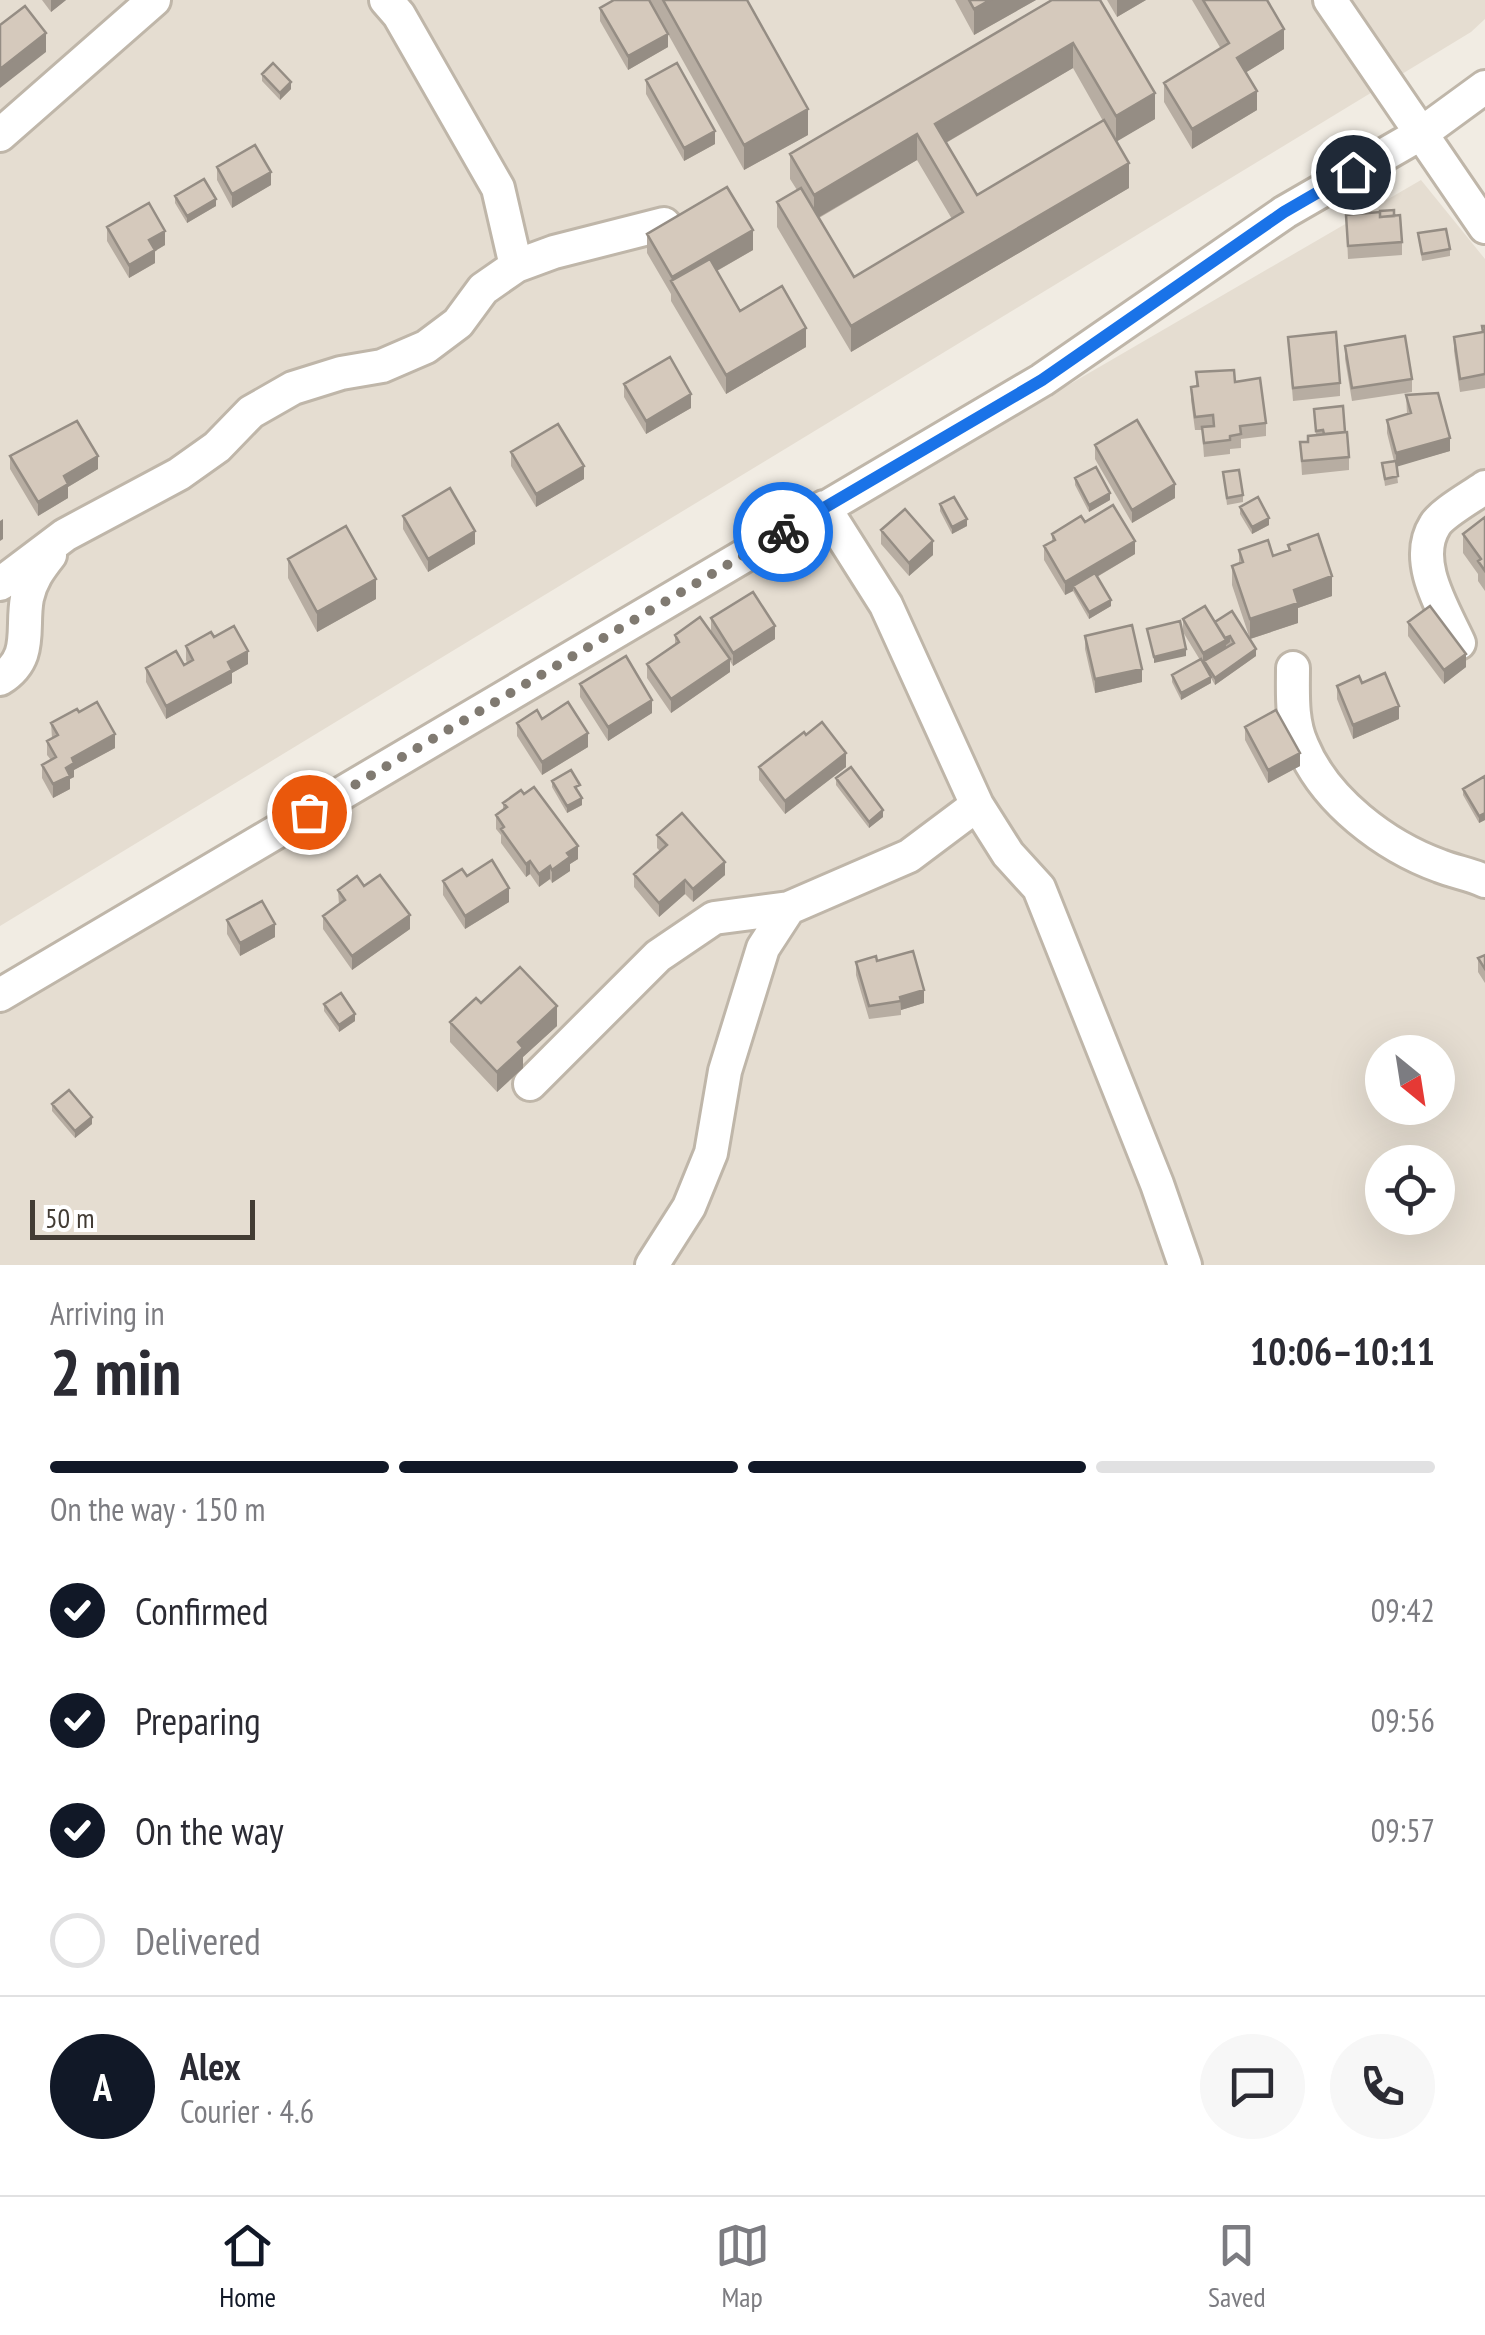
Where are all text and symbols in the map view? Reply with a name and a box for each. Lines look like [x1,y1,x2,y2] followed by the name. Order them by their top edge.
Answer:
[1311,130,1396,215] pin
[1326,145,1381,200] icon: home
[733,482,833,582] courier
[756,505,811,560] icon: bike
[267,770,352,855] pin
[282,785,337,840] icon: bag
[1365,1035,1455,1125] north arrow
[1365,1035,1455,1235] map controls
[1365,1145,1455,1235] button: locate
[30,1195,255,1240] scale bar
[45,1199,94,1236] text: 50 m
[50,1292,165,1334] text: Arriving in
[1250,1326,1435,1375] text: 10:06–10:11
[50,1329,181,1413] text: 2 min
[50,1488,265,1530] text: On the way · 150 m
[50,1583,105,1638] icon: check
[135,1586,268,1635] text: Confirmed
[1371,1589,1435,1631] text: 09:42
[50,1693,105,1748] icon: check
[135,1696,261,1745] text: Preparing
[1371,1699,1435,1741] text: 09:56
[50,1803,105,1858] icon: check
[135,1806,283,1855] text: On the way
[1371,1809,1435,1851] text: 09:57
[135,1916,261,1965] text: Delivered
[1200,2034,1305,2139] button: chat
[1330,2034,1435,2139] button: phone
[180,2041,241,2090] text: Alex
[93,2062,112,2111] text: A
[180,2090,314,2132] text: Courier · 4.6
[219,2218,276,2315] tab: Home
[715,2218,770,2315] tab: Map
[1208,2218,1266,2315] tab: Saved

